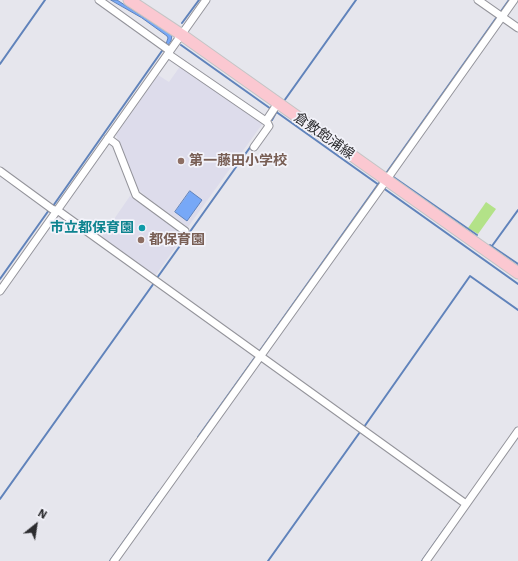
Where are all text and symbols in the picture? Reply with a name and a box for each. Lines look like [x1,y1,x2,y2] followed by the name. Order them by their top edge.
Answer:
[291,109,357,163] street label: 倉敷飽浦線
[189,153,287,169] place label: 第一藤田小学校
[176,156,186,166] marker: 第一藤田小学校
[50,220,134,236] place label: 市立都保育園
[137,223,147,233] marker: 市立都保育園
[149,232,205,248] place label: 都保育園
[136,235,146,245] marker: 都保育園
[16,505,56,545] north arrow
[35,507,49,522] text: N

